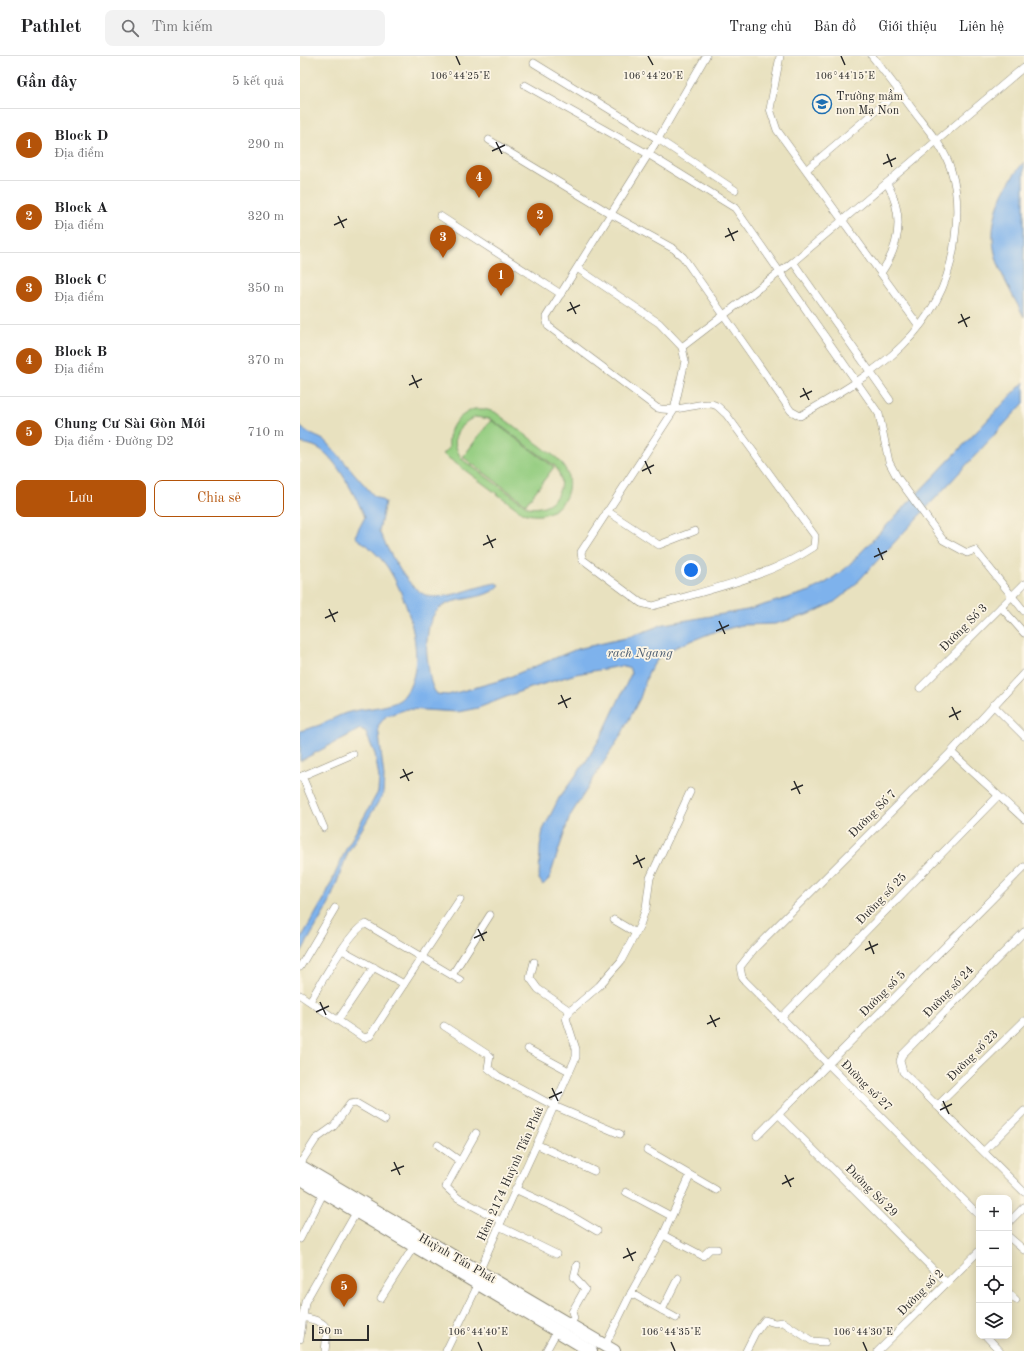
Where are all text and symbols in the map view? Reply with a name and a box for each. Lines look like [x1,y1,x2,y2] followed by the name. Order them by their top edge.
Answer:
[105,10,385,46] search box
[119,17,141,39] icon: search
[20,18,81,37] text: Pathlet
[151,20,213,35] text: Tìm kiếm
[729,20,792,34] text: Trang chủ
[814,20,856,34] text: Bản đồ
[878,20,937,34] text: Giới thiệu
[959,20,1004,34] text: Liên hệ
[430,71,490,81] text: 106°44'25"E
[623,71,683,81] text: 106°44'20"E
[815,71,875,81] text: 106°44'15"E
[16,74,77,91] text: Gần đây
[232,75,284,88] text: 5 kết quả
[836,89,904,117] place label: Trường mầm non Mạ Non
[811,93,833,115] school or university icon: Trường mầm non Mạ Non
[54,129,108,144] text: Block D
[25,138,33,151] text: 1
[247,138,284,151] text: 290 m
[54,147,104,160] text: Địa điểm
[466,165,492,198] pin: 4
[54,201,108,216] text: Block A
[527,203,553,236] pin: 2
[25,210,33,223] text: 2
[247,210,284,223] text: 320 m
[54,219,104,232] text: Địa điểm
[430,225,456,258] pin: 3
[488,263,514,296] pin: 1
[54,273,106,288] text: Block C
[25,282,33,295] text: 3
[247,282,284,295] text: 350 m
[54,291,104,304] text: Địa điểm
[54,345,107,360] text: Block B
[25,354,33,367] text: 4
[247,354,284,367] text: 370 m
[54,363,104,376] text: Địa điểm
[54,417,206,432] text: Chung Cư Sài Gòn Mới
[25,426,33,439] text: 5
[247,426,284,439] text: 710 m
[54,435,174,448] text: Địa điểm · Đường D2
[16,480,146,517] button: Lưu
[154,480,284,517] button: Chia sẻ
[681,560,701,580] your location
[937,601,990,654] street label: Đường Số 3
[607,647,673,660] water label: rạch Ngang
[846,787,899,840] street label: Đường Số 7
[854,870,909,927] street label: Đường số 25
[921,963,976,1020] street label: Đường số 24
[857,968,908,1019] street label: Đường số 5
[945,1028,1001,1084] street label: Đường số 23
[838,1058,894,1114] street label: Đường số 27
[475,1104,546,1243] street label: Hẻm 2174 Huỳnh Tấn Phát
[843,1162,900,1219] street label: Đường Số 29
[976,1195,1012,1339] map controls
[976,1195,1012,1231] button: +
[416,1231,498,1286] street label: Huỳnh Tấn Phát
[976,1231,1012,1267] button: −
[895,1267,946,1318] street label: Đường số 2
[976,1267,1012,1303] button: locate
[331,1274,357,1307] pin: 5
[976,1303,1012,1339] button: layers
[312,1323,369,1342] scale bar
[318,1326,343,1337] text: 50 m
[448,1327,508,1337] text: 106°44'40"E
[641,1327,701,1337] text: 106°44'35"E
[833,1327,893,1337] text: 106°44'30"E

